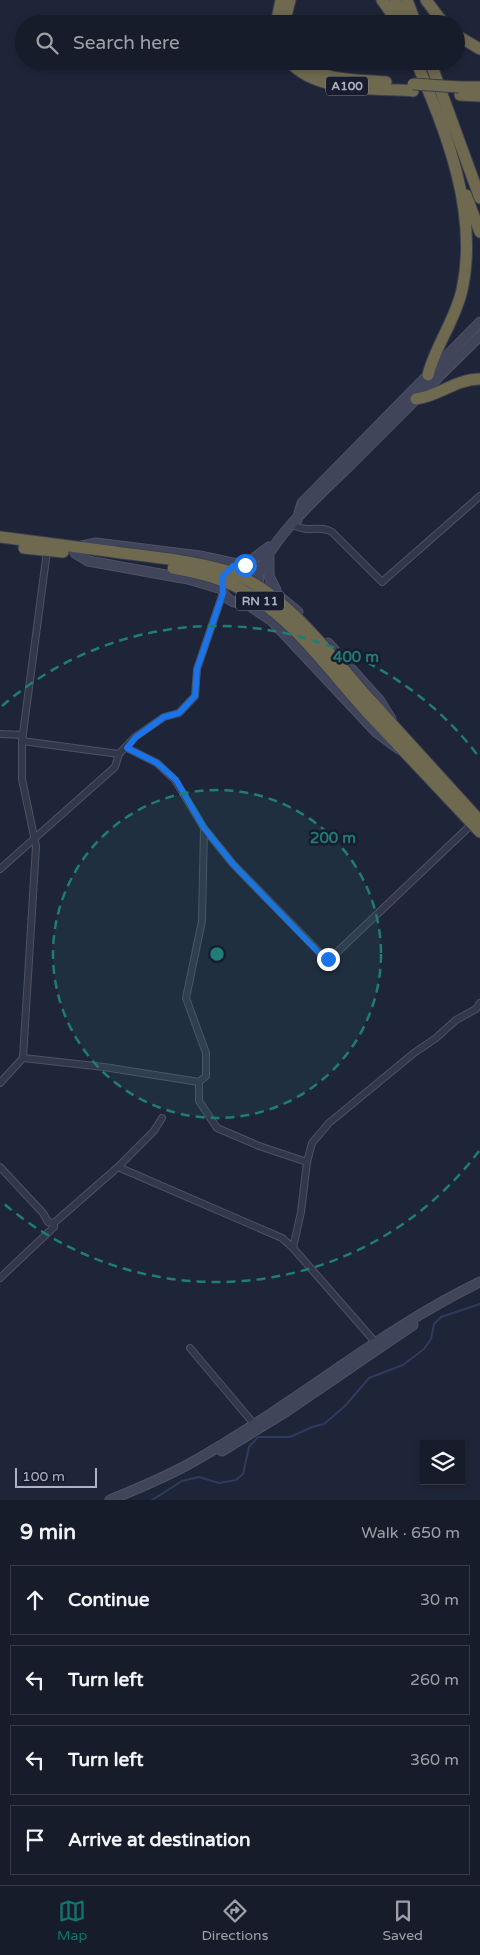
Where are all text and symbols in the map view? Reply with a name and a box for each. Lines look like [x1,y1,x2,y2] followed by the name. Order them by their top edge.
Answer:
[15,15,465,70] search box
[33,29,61,57] icon: search
[73,32,180,54] text: Search here
[326,76,368,95] road number: A100
[234,554,257,577] route start
[236,592,284,610] road number: RN 11
[333,648,379,666] text: 400 m
[310,829,356,847] text: 200 m
[208,945,226,963] centre of rings
[317,948,340,971] route end
[420,1440,465,1485] map controls
[420,1440,465,1485] button: layers
[15,1465,98,1488] scale bar
[22,1468,65,1485] text: 100 m
[20,1520,76,1545] text: 9 min
[361,1523,460,1543] text: Walk · 650 m
[21,1586,49,1614] icon: ahead
[68,1589,150,1611] text: Continue
[420,1590,459,1610] text: 30 m
[21,1666,49,1694] icon: left
[68,1669,144,1691] text: Turn left
[410,1670,459,1690] text: 260 m
[21,1746,49,1774] icon: left
[68,1749,144,1771] text: Turn left
[410,1750,459,1770] text: 360 m
[21,1826,49,1854] icon: arrive
[68,1829,251,1851] text: Arrive at destination
[57,1897,87,1944] tab: Map
[201,1897,268,1944] tab: Directions
[382,1897,423,1944] tab: Saved

